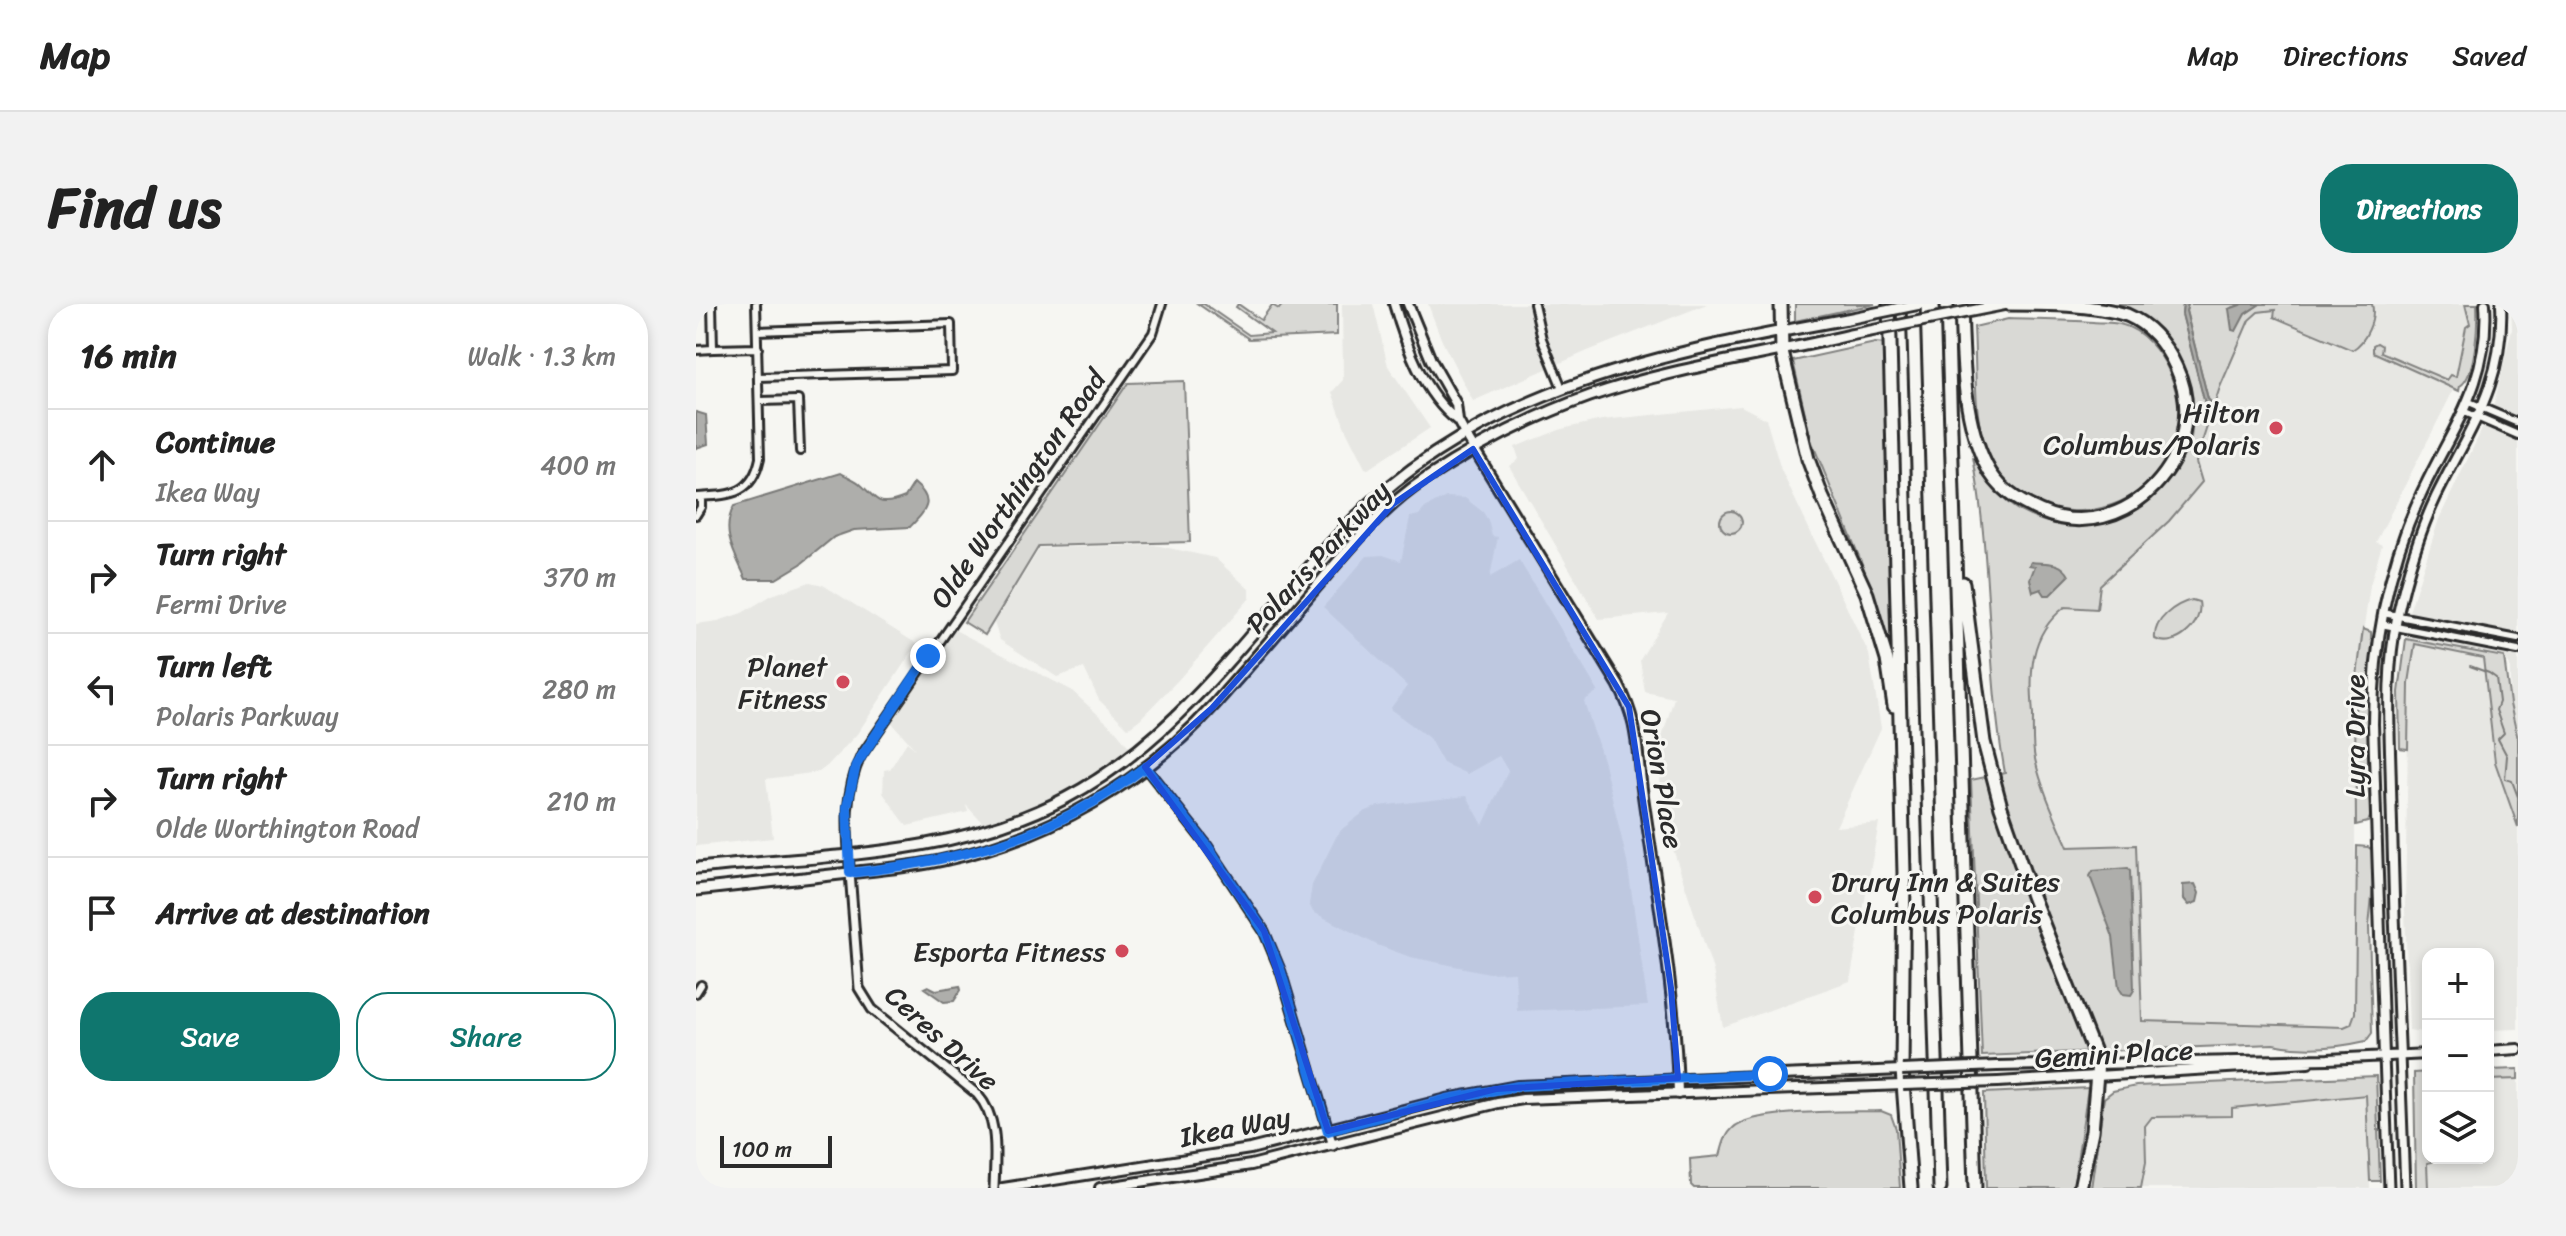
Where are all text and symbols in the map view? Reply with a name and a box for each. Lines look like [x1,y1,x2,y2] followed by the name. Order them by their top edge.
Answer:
[40,22,110,89] text: Map
[2187,31,2239,80] text: Map
[2283,31,2408,80] text: Directions
[2452,31,2526,80] text: Saved
[48,159,221,258] text: Find us
[2320,164,2518,253] button: Directions
[80,326,177,386] text: 16 min
[467,333,616,379] text: Walk · 1.3 km
[917,357,1120,619] street label: Olde Worthington Road
[2043,388,2261,469] place label: Hilton Columbus/Polaris
[156,415,275,469] text: Continue
[2267,419,2285,437] marker: Hilton Columbus/Polaris
[540,442,616,488] text: 400 m
[80,443,124,487] icon: ahead
[1233,468,1403,646] street label: Polaris Parkway
[156,469,260,515] text: Ikea Way
[156,527,286,581] text: Turn right
[544,554,616,600] text: 370 m
[80,555,124,599] icon: right
[156,581,287,627] text: Fermi Drive
[910,638,946,674] route end
[156,639,272,693] text: Turn left
[738,642,829,723] place label: Planet Fitness
[542,666,616,712] text: 280 m
[80,667,124,711] icon: left
[834,673,852,691] marker: Planet Fitness
[2330,675,2379,797] street label: Lyra Drive
[156,693,339,739] text: Polaris Parkway
[1626,705,1698,853] street label: Orion Place
[156,751,286,805] text: Turn right
[547,778,616,824] text: 210 m
[80,779,124,823] icon: right
[156,805,419,851] text: Olde Worthington Road
[1831,857,2060,938] place label: Drury Inn & Suites Columbus Polaris
[156,886,430,940] text: Arrive at destination
[1806,888,1824,906] marker: Drury Inn & Suites Columbus Polaris
[80,891,124,935] icon: arrive
[913,927,1106,976] place label: Esporta Fitness
[1113,942,1131,960] marker: Esporta Fitness
[2422,948,2494,1164] map controls
[2422,948,2494,1020] button: +
[873,973,1011,1103] street label: Ceres Drive
[80,992,340,1081] button: Save
[356,992,616,1081] button: Share
[2422,1020,2494,1092] button: −
[2034,1025,2194,1083] street label: Gemini Place
[1752,1056,1788,1092] route start
[1174,1092,1295,1162] street label: Ikea Way
[2422,1092,2494,1164] button: layers
[732,1130,792,1169] text: 100 m
[720,1132,832,1168] scale bar

